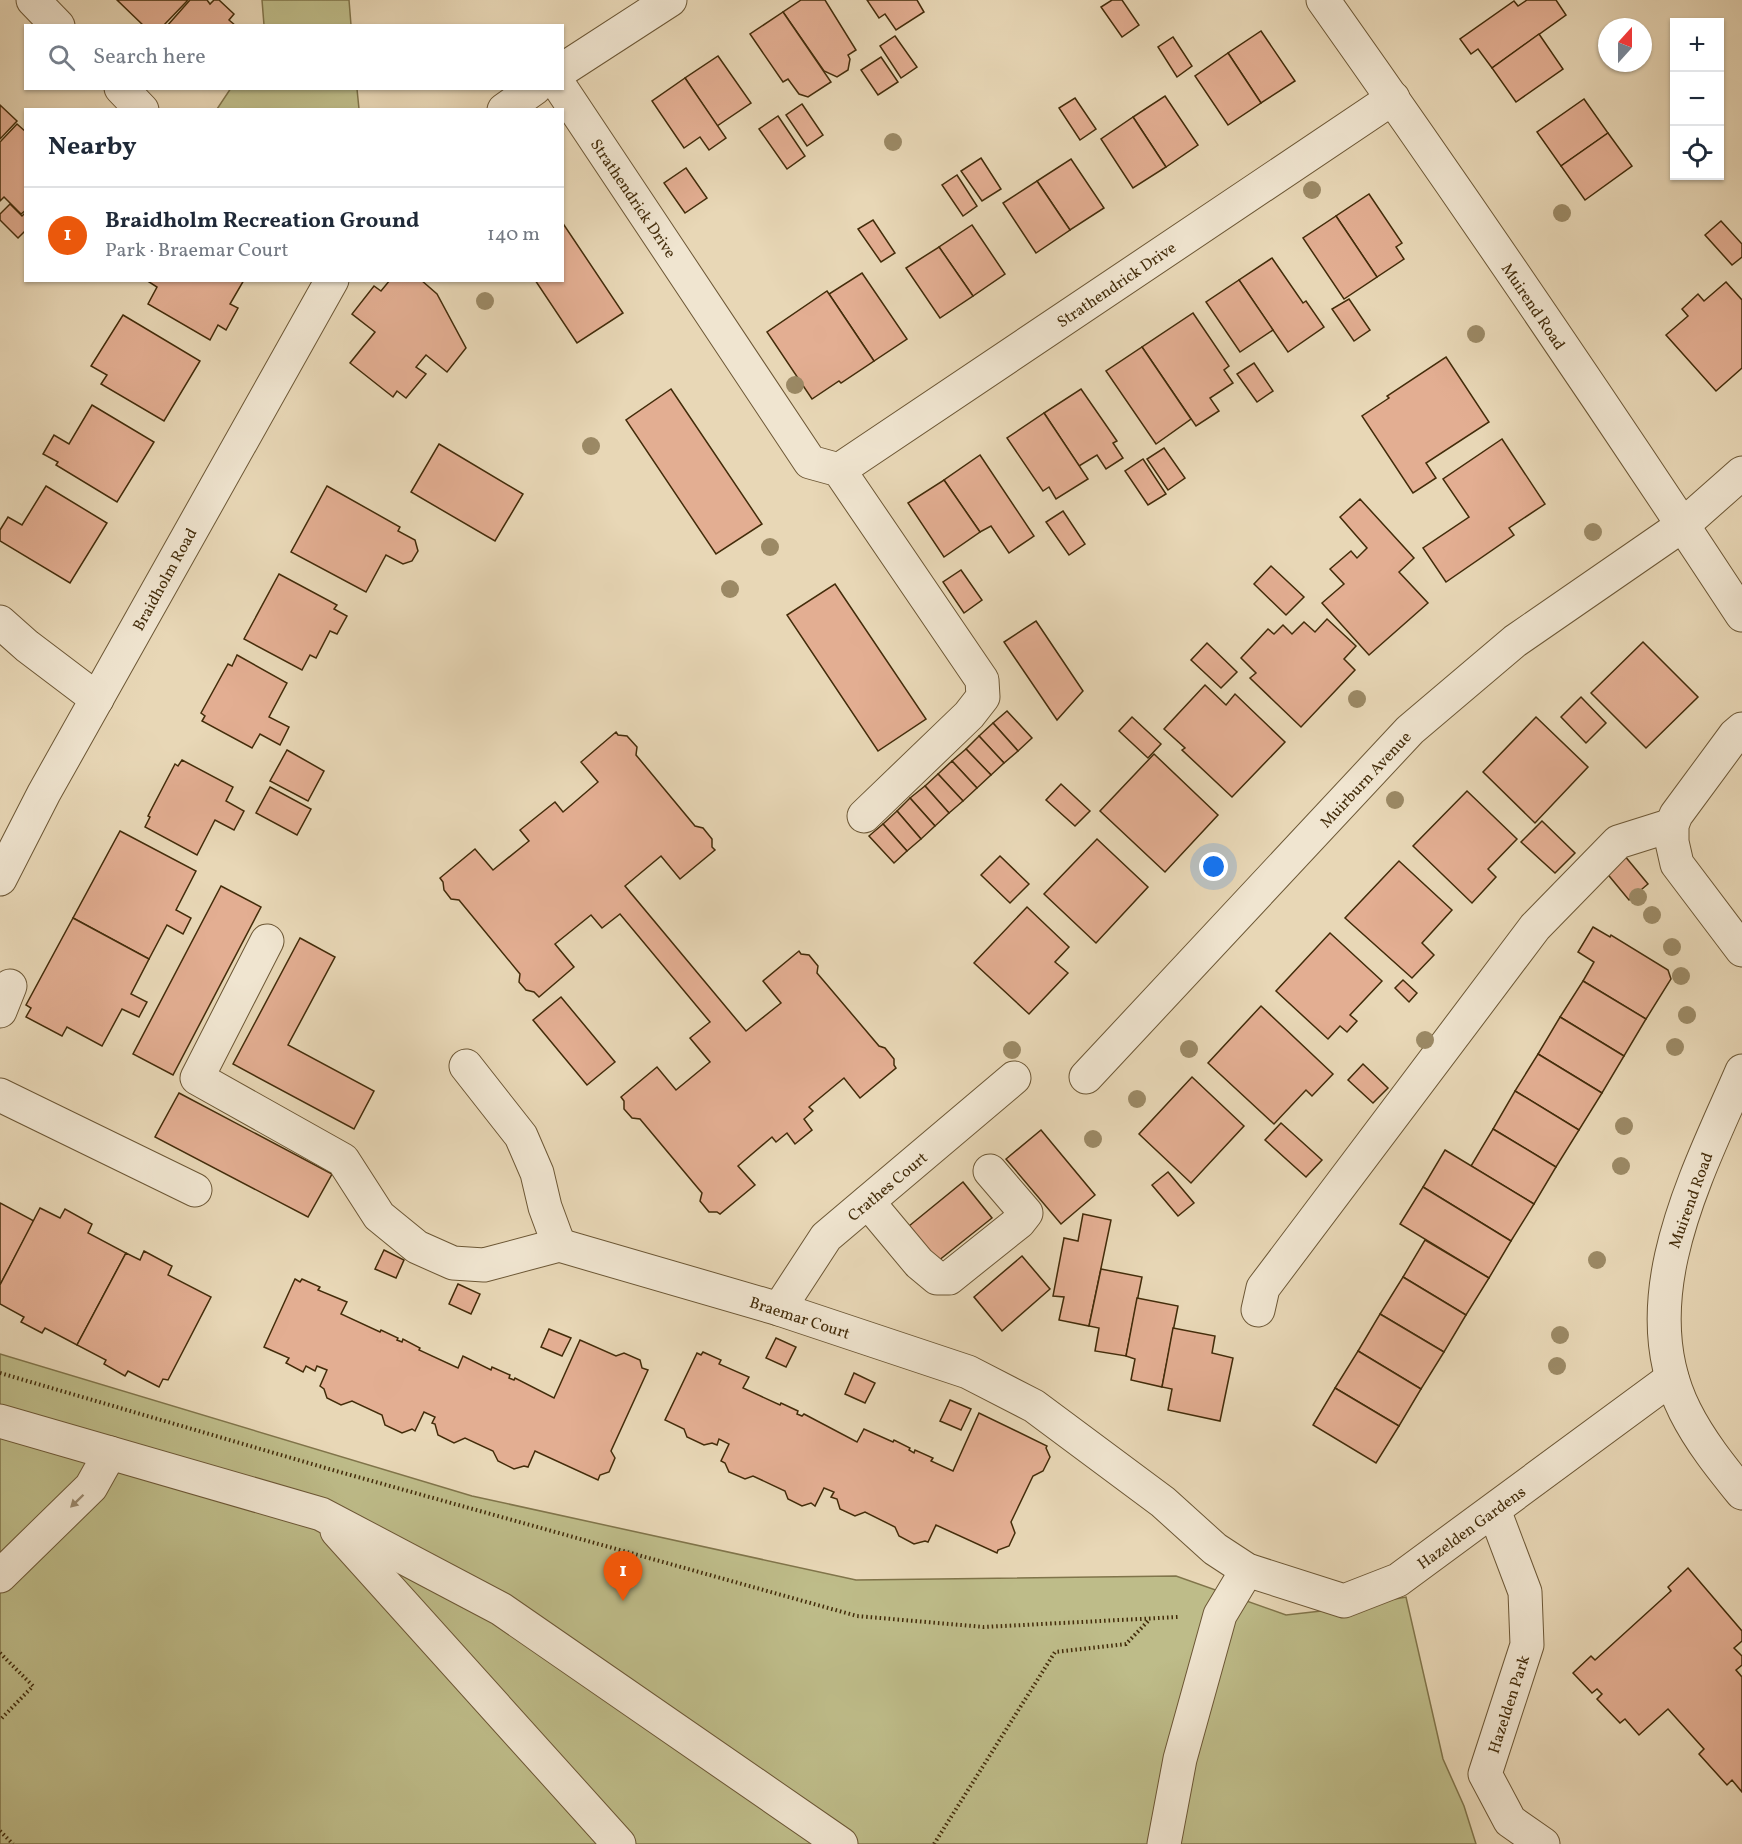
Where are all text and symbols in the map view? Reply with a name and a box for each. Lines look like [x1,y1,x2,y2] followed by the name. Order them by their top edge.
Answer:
[1598,18,1652,72] north arrow
[1670,18,1724,180] map controls
[1670,18,1724,72] button: +
[24,24,564,90] search box
[45,41,78,74] icon: search
[93,42,206,73] text: Search here
[1670,72,1724,126] button: −
[1670,126,1724,180] button: locate
[48,129,137,165] text: Nearby
[584,135,680,263] street label: Strathendrick Drive
[105,206,419,237] text: Braidholm Recreation Ground
[63,221,72,249] text: 1
[487,221,540,249] text: 140 m
[105,237,288,265] text: Park · Braemar Court
[1053,238,1181,334] street label: Strathendrick Drive
[1495,259,1570,355] street label: Muirend Road
[128,525,203,635] street label: Braidholm Road
[1316,727,1417,833] street label: Muirburn Avenue
[1199,852,1228,881] your location
[844,1147,933,1227] street label: Crathes Court
[1664,1150,1719,1252] street label: Muirend Road
[746,1292,853,1346] street label: Braemar Court
[1413,1482,1531,1575] street label: Hazelden Gardens
[69,1494,84,1508] one-way arrow
[604,1552,642,1601] pin: 1
[1484,1652,1536,1757] street label: Hazelden Park

